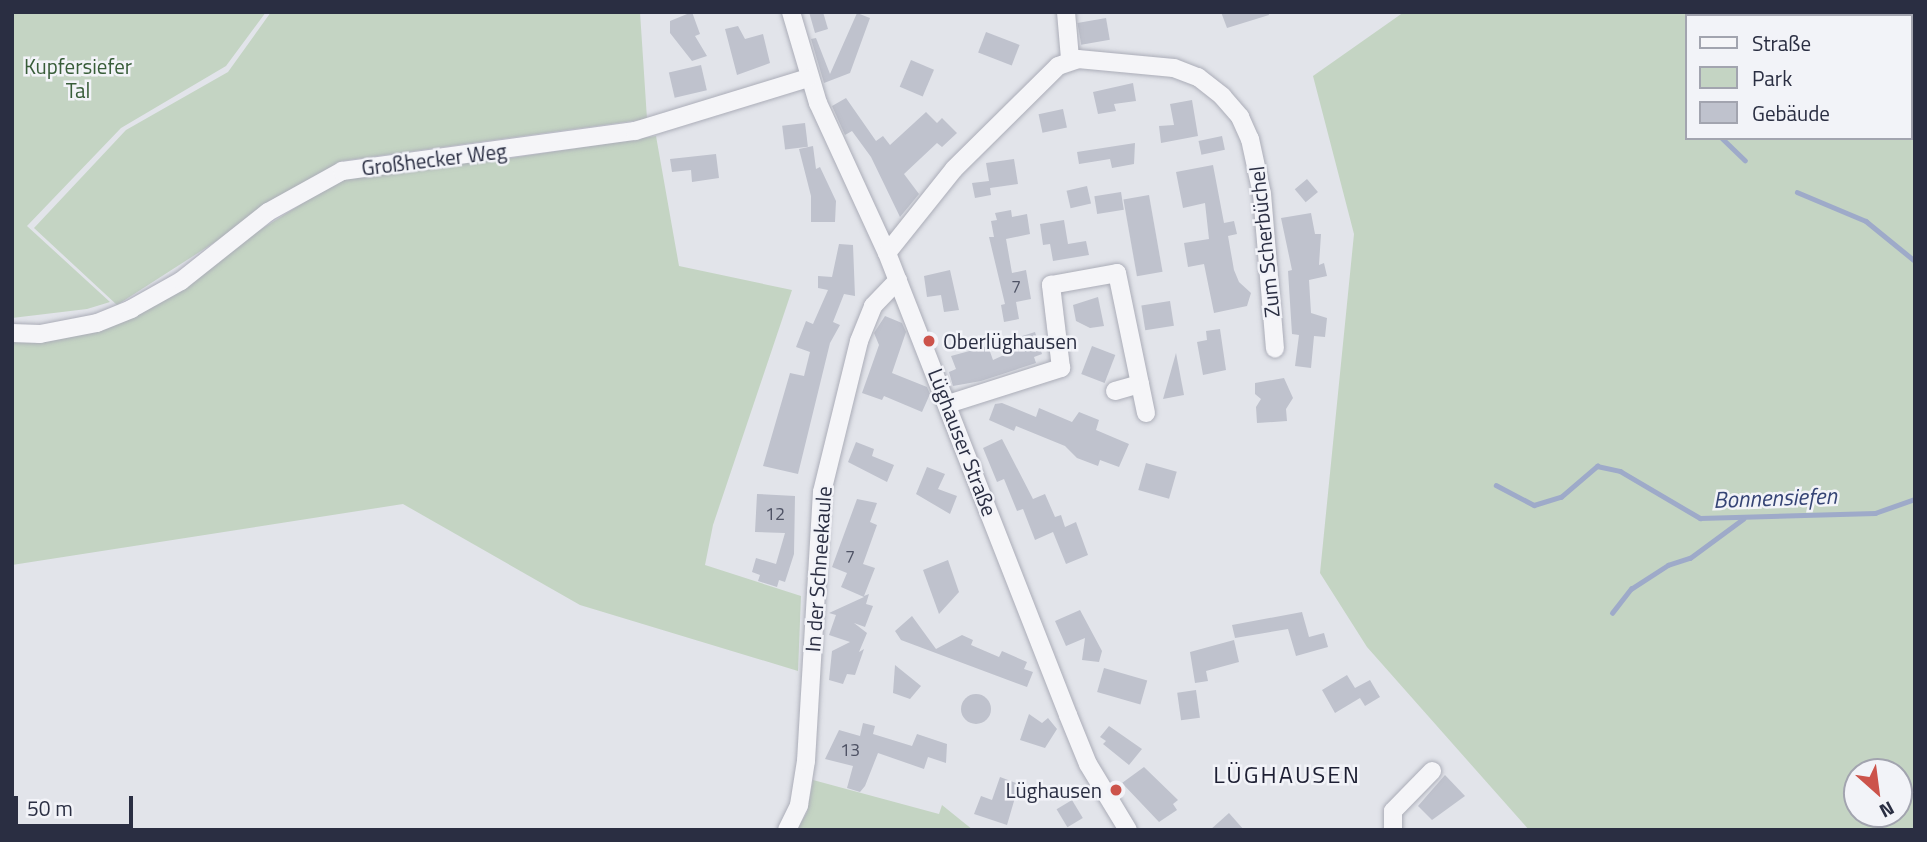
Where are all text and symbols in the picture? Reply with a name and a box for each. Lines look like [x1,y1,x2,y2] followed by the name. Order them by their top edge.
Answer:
[1686,14,1913,140] legend
[1752,27,1811,59] text: Straße
[24,53,132,103] park label: Kupfersiefer Tal
[1752,62,1792,94] text: Park
[1752,97,1830,129] text: Gebäude
[360,138,508,180] street label: Großhecker Weg
[1244,165,1284,319] street label: Zum Scherbüchel
[1011,276,1021,298] house number: 7
[943,328,1077,354] place label: Oberlüghausen
[921,333,937,349] marker: Oberlüghausen
[923,365,1003,519] street label: Lüghauser Straße
[1713,482,1837,514] water label: Bonnensiefen
[800,485,836,653] street label: In der Schneekaule
[765,503,785,525] house number: 12
[845,546,855,568] house number: 7
[840,739,860,761] house number: 13
[1843,758,1913,828] north arrow
[1214,761,1360,789] district label: LÜGHAUSEN
[1006,777,1102,803] place label: Lüghausen
[18,782,136,826] scale bar
[1108,782,1124,798] marker: Lüghausen
[27,792,73,824] text: 50 m
[1875,794,1900,826] text: N

